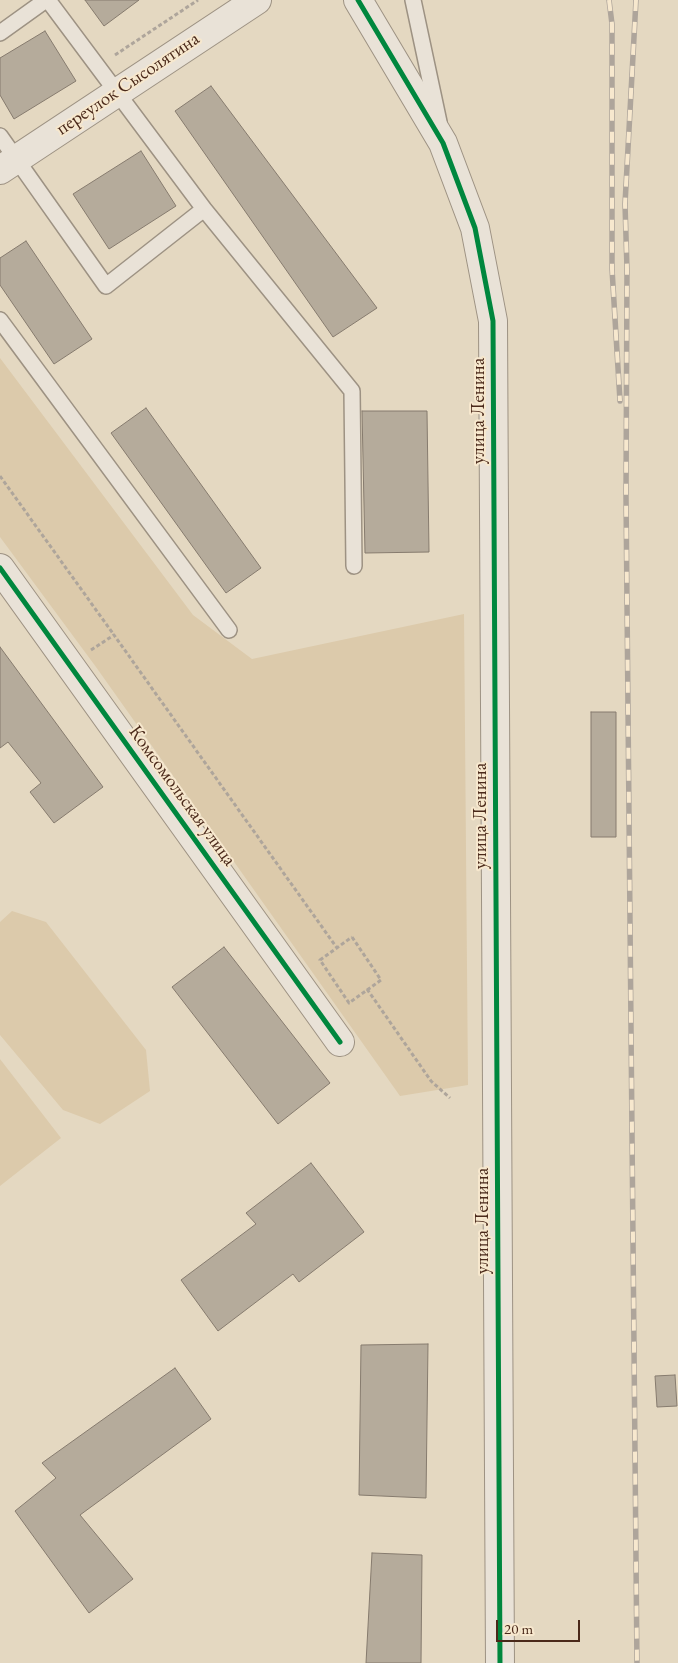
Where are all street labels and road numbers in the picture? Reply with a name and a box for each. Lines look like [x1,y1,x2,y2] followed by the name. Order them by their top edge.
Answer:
[52,28,204,140] street label: переулок Сысолятина
[468,358,490,464] street label: улица Ленина
[123,721,241,871] street label: Комсомольская улица
[470,763,492,869] street label: улица Ленина
[472,1168,494,1274] street label: улица Ленина

